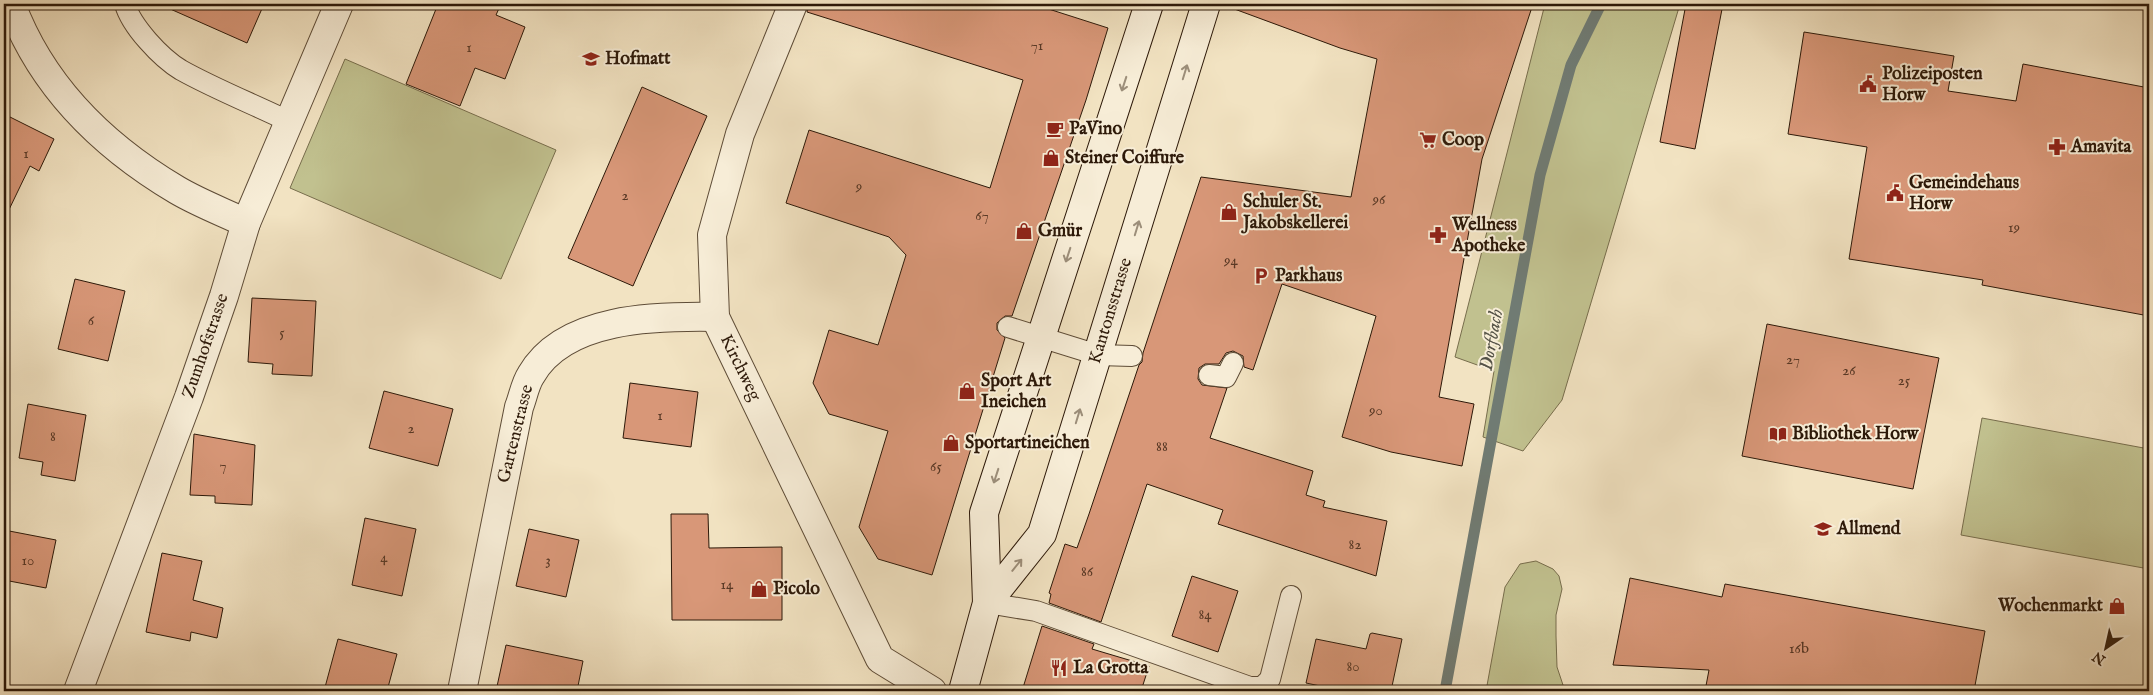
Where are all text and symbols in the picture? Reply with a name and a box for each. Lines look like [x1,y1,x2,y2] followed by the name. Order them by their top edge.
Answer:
[1031,36,1043,55] house number: 71
[466,38,472,57] house number: 1
[605,48,671,71] place label: Hofmatt
[581,49,601,69] school or university icon: Hofmatt
[1882,63,1983,107] place label: Polizeiposten Horw
[1180,65,1190,81] one-way arrow
[1858,74,1878,94] public building icon: Polizeiposten Horw
[1119,75,1128,91] one-way arrow
[1069,118,1122,141] place label: PaVino
[1045,119,1065,139] cafe icon: PaVino
[1442,129,1484,152] place label: Coop
[1418,130,1438,150] supermarket icon: Coop
[2070,136,2133,159] place label: Amavita
[2047,137,2067,157] pharmacy icon: Amavita
[23,144,29,163] house number: 1
[1065,147,1185,170] place label: Steiner Coiffure
[1041,148,1061,168] shop icon: Steiner Coiffure
[1909,172,2020,216] place label: Gemeindehaus Horw
[855,177,862,196] house number: 9
[1885,183,1905,203] public building icon: Gemeindehaus Horw
[621,186,629,205] house number: 2
[1372,190,1386,209] house number: 96
[1241,191,1348,235] place label: Schuler St. Jakobskellerei
[1219,202,1239,222] shop icon: Schuler St. Jakobskellerei
[975,206,989,225] house number: 67
[1451,214,1526,258] place label: Wellness Apotheke
[2008,218,2020,237] house number: 19
[1038,220,1082,243] place label: Gmür
[1132,220,1142,236] one-way arrow
[1014,221,1034,241] shop icon: Gmür
[1428,225,1448,245] pharmacy icon: Wellness Apotheke
[1063,246,1072,262] one-way arrow
[1223,251,1239,270] house number: 94
[1084,255,1138,367] street label: Kantonsstrasse
[1275,265,1343,288] place label: Parkhaus
[1251,266,1271,286] parking icon: Parkhaus
[177,291,235,401] street label: Zumhofstrasse
[1475,307,1509,373] water label: Dorfbach
[88,311,95,330] house number: 6
[279,323,285,342] house number: 5
[714,331,766,405] street label: Kirchweg
[1786,350,1800,369] house number: 27
[1842,361,1856,380] house number: 26
[981,370,1052,414] place label: Sport Art Ineichen
[1898,371,1911,390] house number: 25
[957,381,977,401] shop icon: Sport Art Ineichen
[493,382,539,486] street label: Gartenstrasse
[1368,401,1383,420] house number: 90
[657,406,663,425] house number: 1
[1074,409,1084,425] one-way arrow
[407,419,415,438] house number: 2
[1792,423,1920,446] place label: Bibliothek Horw
[1768,424,1788,444] library icon: Bibliothek Horw
[50,427,56,446] house number: 8
[965,432,1090,455] place label: Sportartineichen
[941,433,961,453] shop icon: Sportartineichen
[1156,437,1168,456] house number: 88
[219,456,227,475] house number: 7
[930,457,942,476] house number: 65
[991,467,1000,483] one-way arrow
[1836,518,1901,541] place label: Allmend
[1813,519,1833,539] school or university icon: Allmend
[1349,535,1361,554] house number: 82
[380,548,388,567] house number: 4
[22,551,34,570] house number: 10
[545,551,551,570] house number: 3
[1012,559,1023,572] one-way arrow
[1081,562,1094,581] house number: 86
[721,575,734,594] house number: 14
[773,578,820,601] place label: Picolo
[749,579,769,599] shop icon: Picolo
[1997,595,2104,618] place label: Wochenmarkt
[2107,596,2127,616] shop icon: Wochenmarkt
[1198,605,1212,624] house number: 84
[2080,622,2130,672] north arrow
[1789,639,1809,658] house number: 16b
[2089,647,2110,669] text: N
[1073,657,1149,680] place label: La Grotta
[1346,657,1360,676] house number: 80
[1049,658,1069,678] restaurant icon: La Grotta

